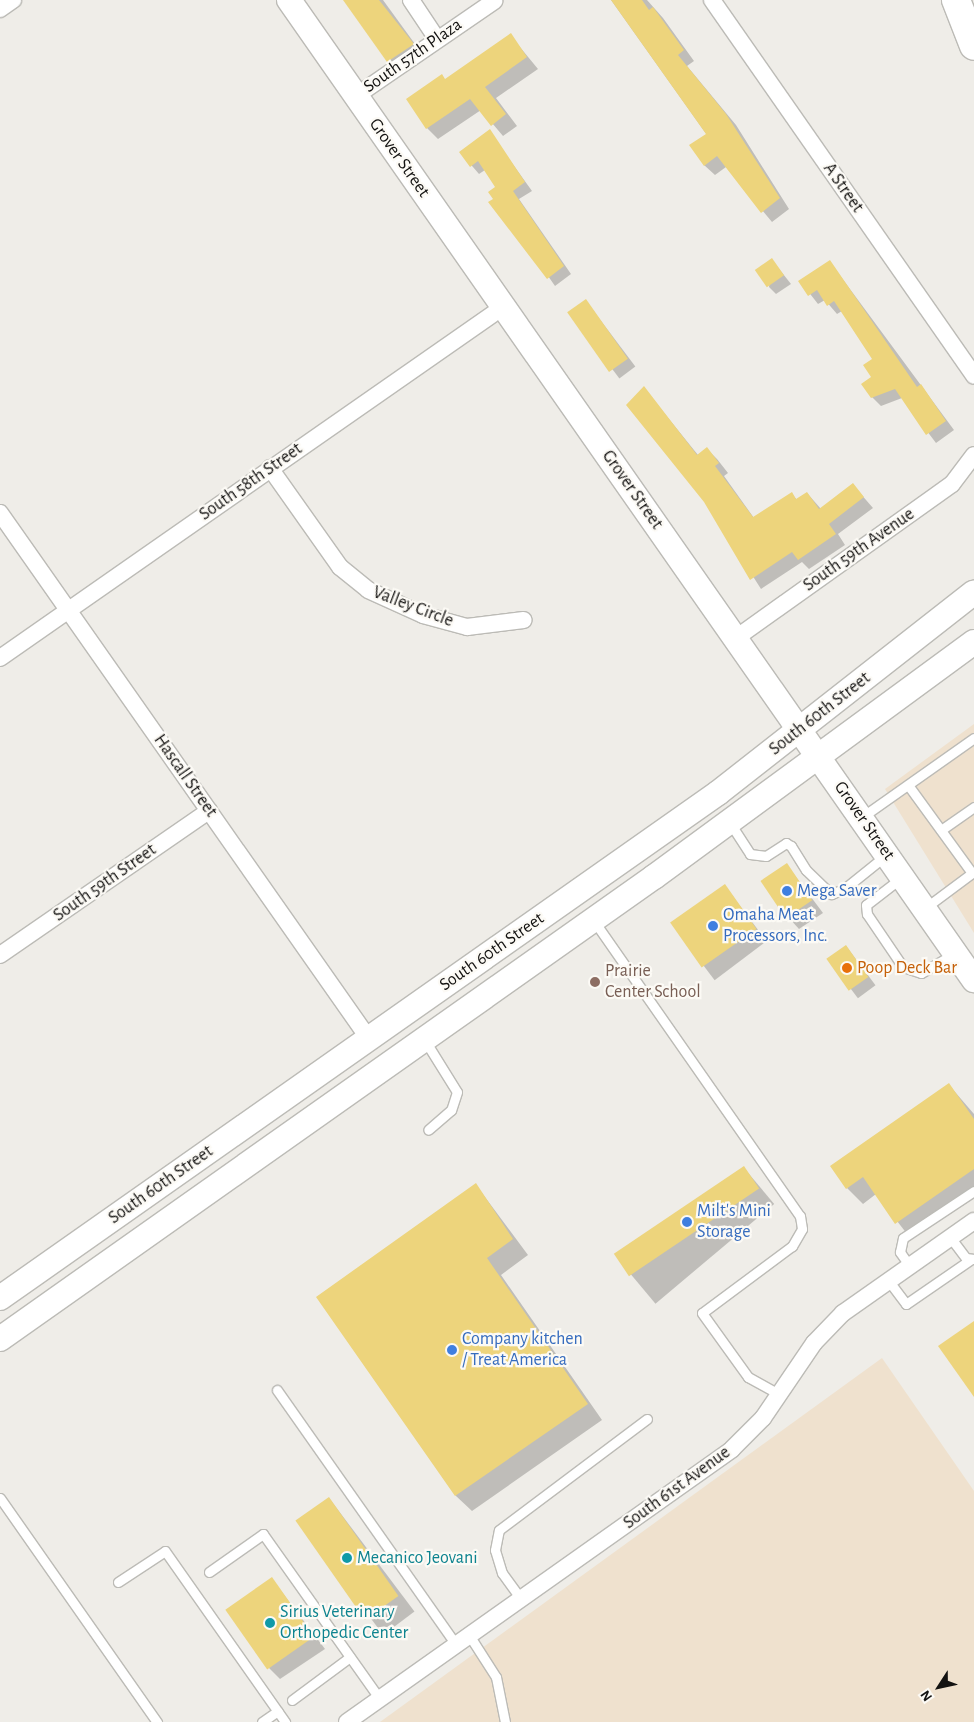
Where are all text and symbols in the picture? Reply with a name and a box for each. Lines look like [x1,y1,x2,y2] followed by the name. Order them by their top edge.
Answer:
[360,14,466,98] street label: South 57th Plaza
[364,114,434,202] street label: Grover Street
[818,159,868,217] street label: A Street
[195,439,307,525] street label: South 58th Street
[597,446,667,534] street label: Grover Street
[799,504,919,596] street label: South 59th Avenue
[370,582,456,632] street label: Valley Circle
[765,668,875,760] street label: South 60th Street
[149,730,221,822] street label: Hascall Street
[829,777,899,865] street label: Grover Street
[49,840,161,926] street label: South 59th Street
[797,880,876,902] place label: Mega Saver
[781,885,793,897] marker: Mega Saver
[723,905,828,948] place label: Omaha Meat Processors, Inc.
[436,908,548,996] street label: South 60th Street
[707,920,719,932] marker: Omaha Meat Processors, Inc.
[857,957,957,979] place label: Poop Deck Bar
[605,961,701,1004] place label: Prairie Center School
[841,962,853,974] marker: Poop Deck Bar
[589,976,601,988] marker: Prairie Center School
[105,1141,217,1229] street label: South 60th Street
[697,1201,771,1244] place label: Milt's Mini Storage
[681,1216,693,1228] marker: Milt's Mini Storage
[462,1329,583,1372] place label: Company kitchen / Treat America
[446,1344,458,1356] marker: Company kitchen / Treat America
[619,1442,735,1534] street label: South 61st Avenue
[357,1547,478,1569] place label: Mecanico Jeovani
[341,1552,353,1564] marker: Mecanico Jeovani
[280,1602,408,1645] place label: Sirius Veterinary Orthopedic Center
[264,1617,276,1629] marker: Sirius Veterinary Orthopedic Center
[914,1662,964,1712] north arrow
[918,1688,935,1704] text: N

